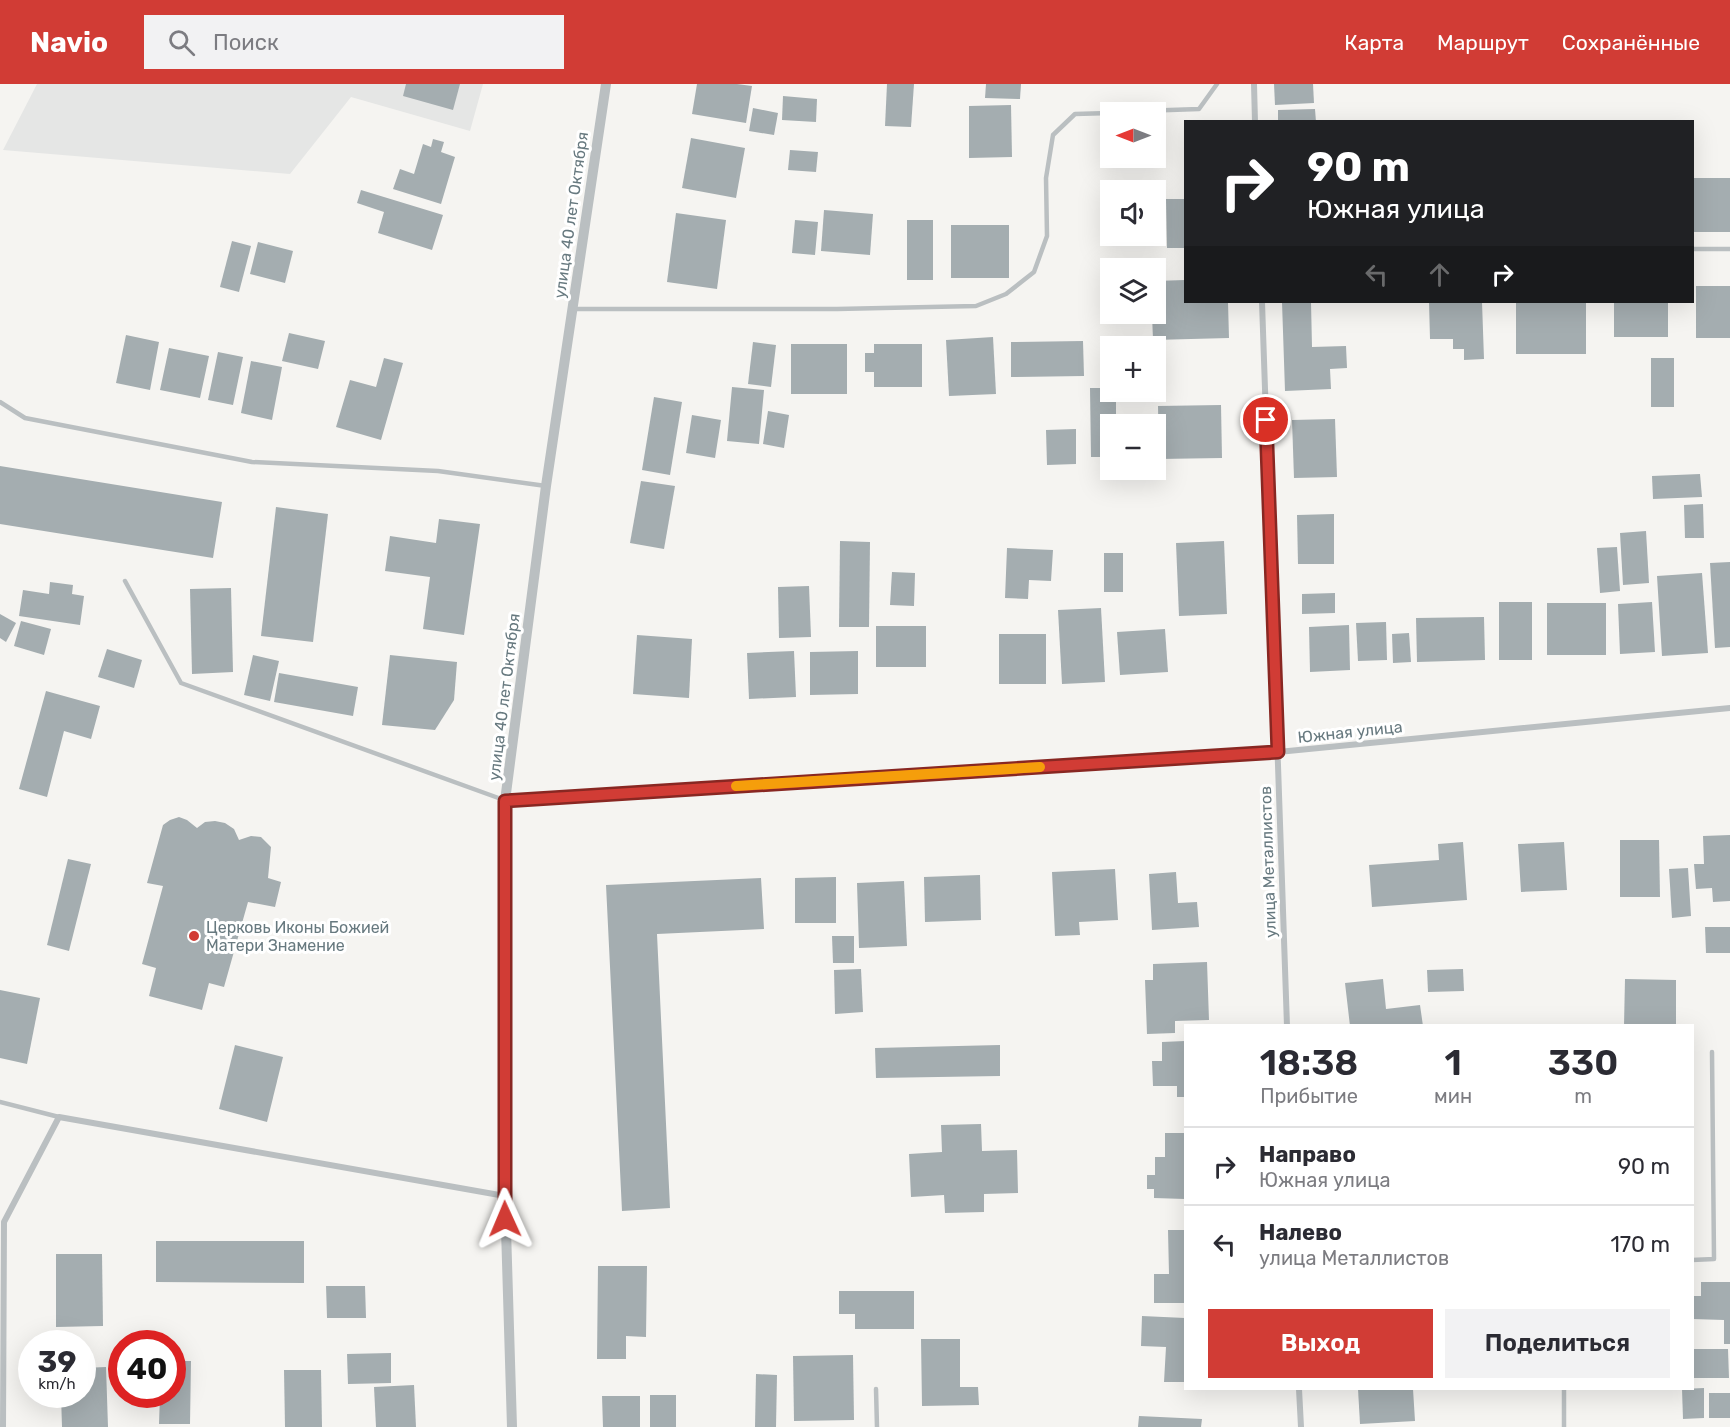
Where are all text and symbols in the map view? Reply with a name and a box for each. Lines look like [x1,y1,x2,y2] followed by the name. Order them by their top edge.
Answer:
[144,15,564,69] search box
[30,26,108,59] text: Navio
[165,26,198,59] icon: search
[213,29,279,56] text: Поиск
[1344,30,1404,55] text: Карта
[1437,30,1529,55] text: Маршрут
[1562,30,1700,55] text: Сохранённые
[1100,102,1166,168] north arrow
[1100,102,1166,480] map controls
[550,130,592,300] street label: улица 40 лет Октября
[1307,142,1410,192] text: 90 m
[1208,144,1286,222] icon: right
[1100,180,1166,246] button: sound
[1307,193,1485,225] text: Южная улица
[1100,258,1166,324] button: layers
[1360,258,1393,291] icon: left
[1423,258,1456,291] icon: ahead
[1486,258,1519,291] icon: right
[1100,336,1166,402] button: +
[1240,394,1291,445] pin
[1249,403,1282,436] icon: arrive
[1100,414,1166,480] button: −
[484,612,524,782] street label: улица 40 лет Октября
[1297,717,1403,747] street label: Южная улица
[1256,786,1280,938] street label: улица Металлистов
[206,918,389,955] place label: Церковь Иконы Божией Матери Знамение
[187,929,201,943] marker: Церковь Иконы Божией Матери Знамение
[1260,1041,1358,1084] text: 18:38
[1444,1041,1462,1084] text: 1
[1548,1041,1618,1084] text: 330
[1260,1084,1358,1108] text: Прибытие
[1434,1084,1472,1108] text: мин
[1574,1084,1592,1108] text: m
[1259,1141,1356,1168] text: Направо
[1208,1150,1241,1183] icon: right
[1618,1153,1670,1180] text: 90 m
[1259,1168,1391,1192] text: Южная улица
[473,1187,537,1251] position arrow
[1259,1219,1342,1246] text: Налево
[1208,1228,1241,1261] icon: left
[1610,1231,1670,1258] text: 170 m
[1259,1246,1449,1270] text: улица Металлистов
[1208,1309,1433,1378] button: Выход
[1445,1309,1670,1378] button: Поделиться
[108,1330,186,1408] speed limit sign: 40
[38,1344,77,1380] text: 39
[38,1375,76,1393] text: km/h

